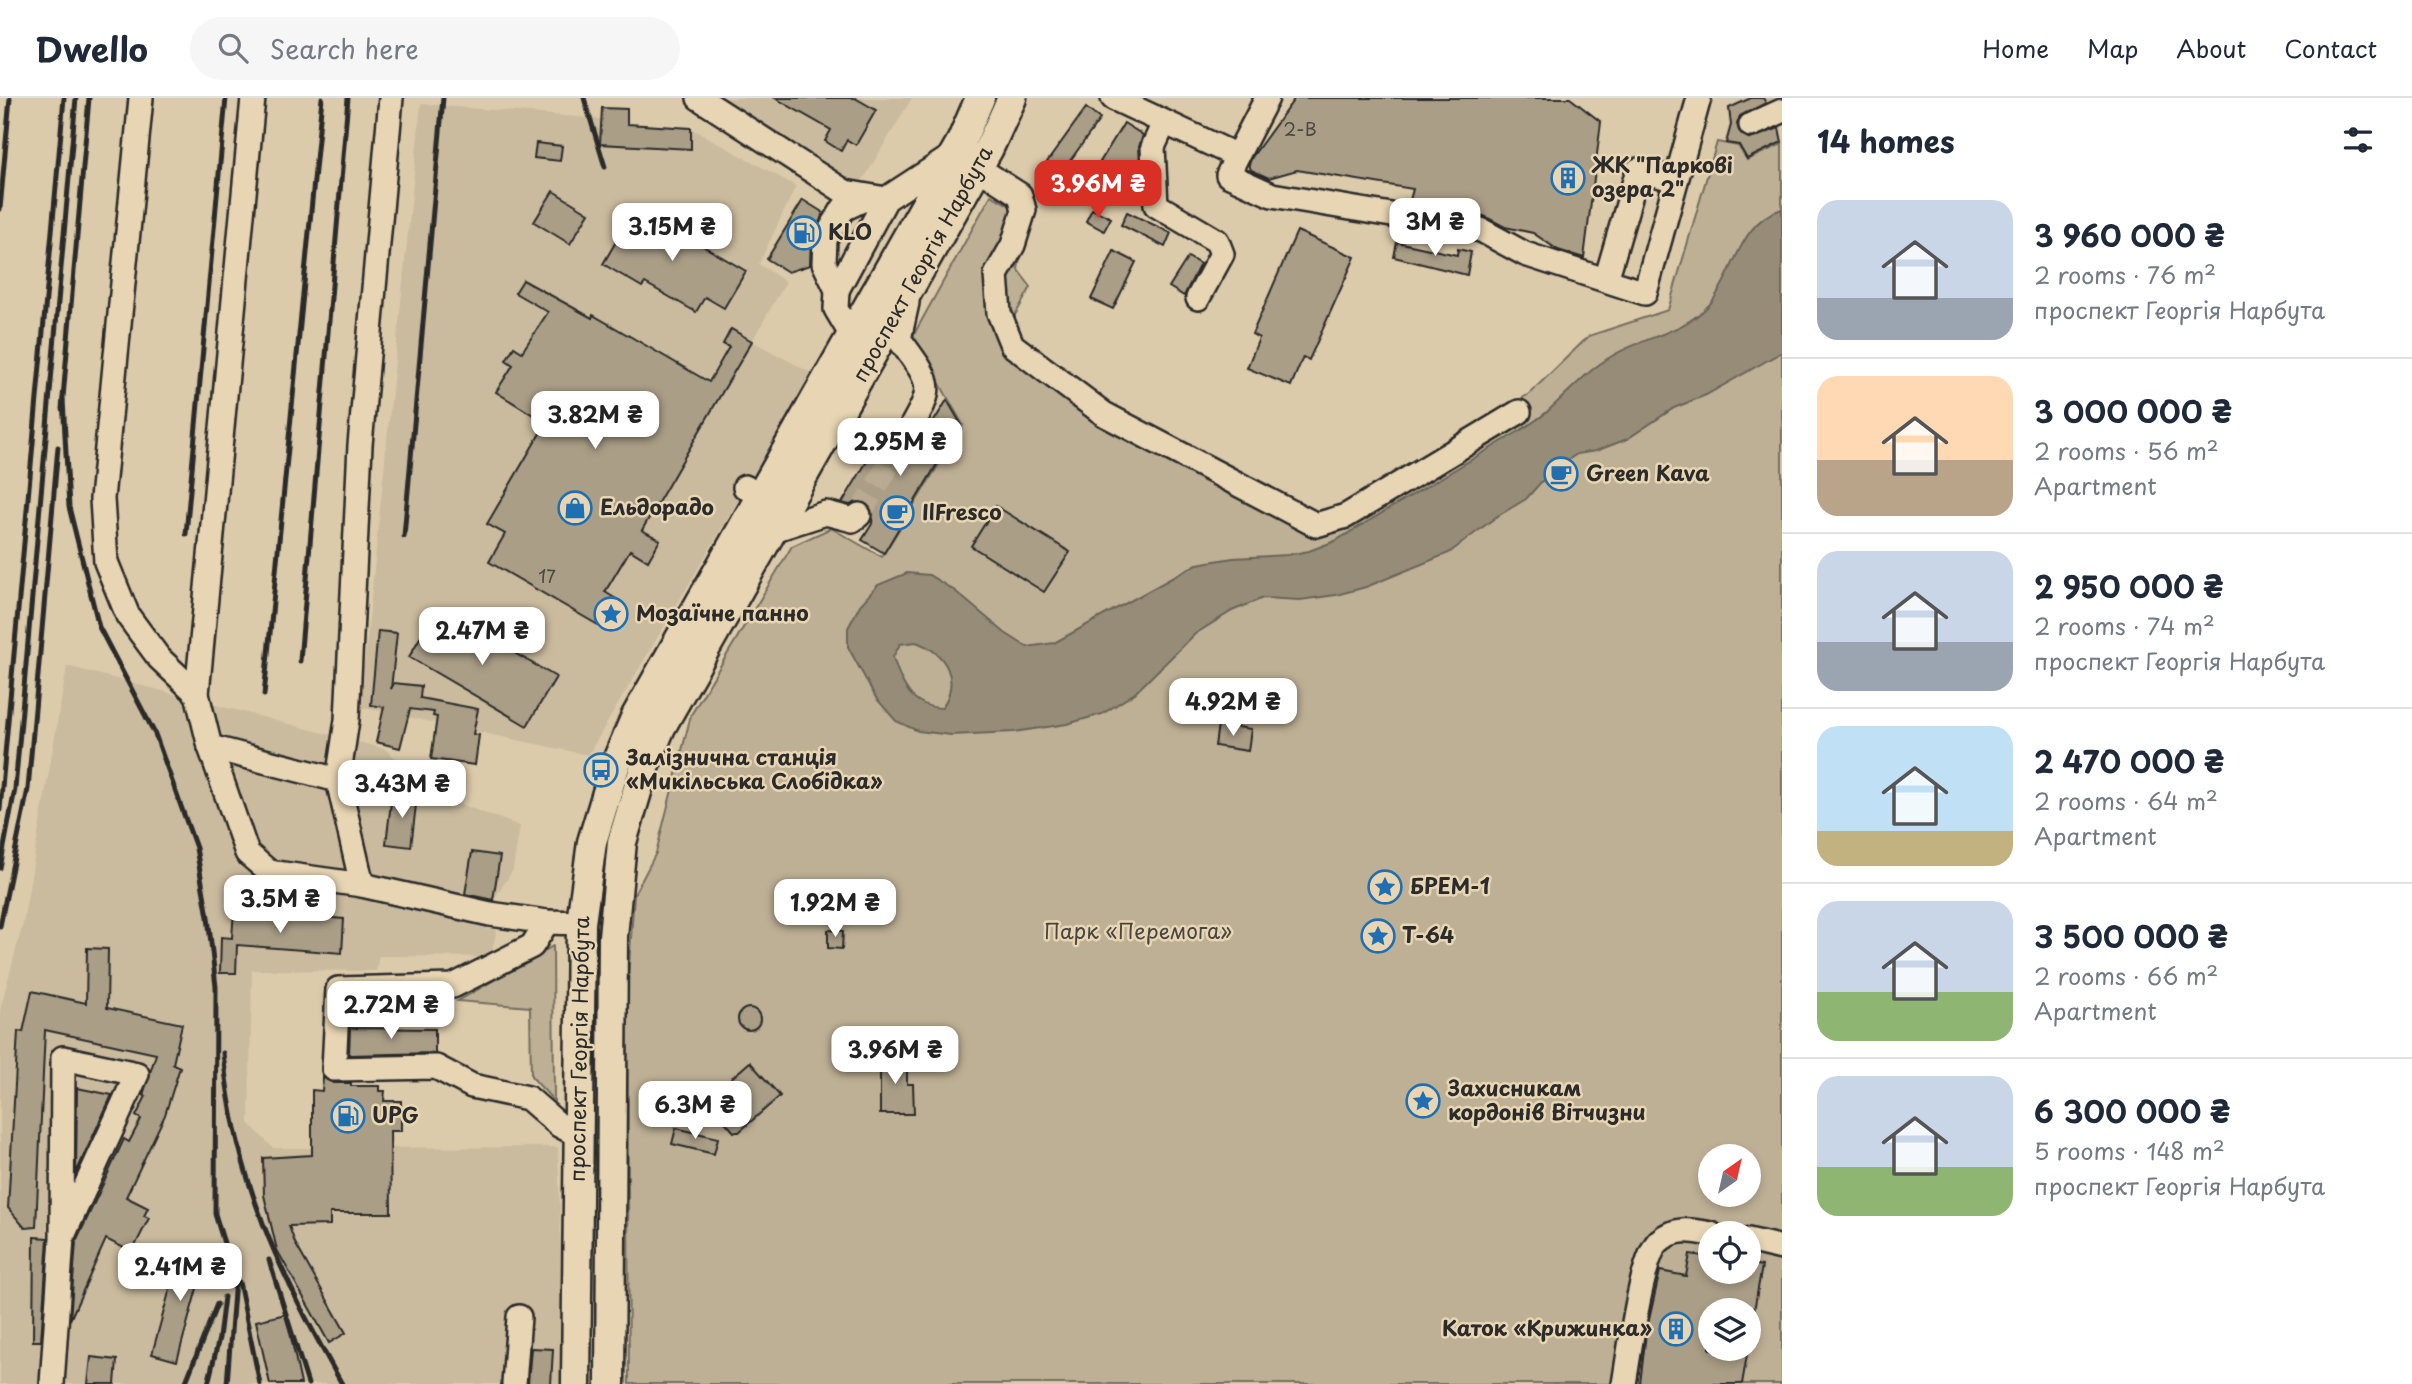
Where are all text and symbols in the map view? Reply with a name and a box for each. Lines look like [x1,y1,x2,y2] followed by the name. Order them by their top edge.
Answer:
[190,17,680,80] search box
[35,23,148,73] text: Dwello
[214,29,252,67] icon: search
[270,29,419,68] text: Search here
[1982,30,2049,66] text: Home
[2087,30,2138,66] text: Map
[2176,30,2246,66] text: About
[2284,30,2377,66] text: Contact
[1283,115,1317,142] house number: 2-В
[1817,118,1955,163] text: 14 homes
[2339,121,2377,159] icon: filters
[843,139,1000,387] street label: проспект Георгія Нарбута
[1591,148,1733,204] place label: ЖК "Паркові озера 2"
[1549,159,1587,197] building icon: ЖК "Паркові озера 2"
[1033,160,1163,220] pin: 3.96M ₴
[1050,165,1146,200] text: 3.96M ₴
[1394,198,1476,258] pin: 3M ₴
[1405,203,1465,238] text: 3M ₴
[607,204,737,263] pin: 3.15M ₴
[628,208,716,243] text: 3.15M ₴
[2034,212,2225,257] text: 3 960 000 ₴
[785,214,823,252] fuel station icon: KLO
[828,215,872,247] place label: KLO
[1873,228,1957,312] icon: home
[2034,257,2216,292] text: 2 rooms · 76 m²
[2034,292,2325,327] text: проспект Георгія Нарбута
[2034,388,2232,433] text: 3 000 000 ₴
[530,392,660,451] pin: 3.82M ₴
[547,396,643,431] text: 3.82M ₴
[1873,404,1957,488] icon: home
[835,418,965,478] pin: 2.95M ₴
[853,423,947,458] text: 2.95M ₴
[2034,433,2219,468] text: 2 rooms · 56 m²
[1542,455,1580,493] cafe icon: Green Kava
[1586,456,1710,488] place label: Green Kava
[2034,468,2157,503] text: Apartment
[556,489,594,527] shop icon: Ельдорадо
[600,490,714,522] place label: Ельдорадо
[878,494,916,532] cafe icon: IlFresco
[922,495,1002,527] place label: IlFresco
[538,562,556,589] house number: 17
[2034,563,2224,608] text: 2 950 000 ₴
[1873,579,1957,663] icon: home
[592,595,630,633] place icon: Мозаїчне панно
[636,596,809,628] place label: Мозаїчне панно
[417,608,547,667] pin: 2.47M ₴
[2034,608,2215,643] text: 2 rooms · 74 m²
[435,612,529,647] text: 2.47M ₴
[2034,643,2325,678] text: проспект Георгія Нарбута
[1168,678,1298,738] pin: 4.92M ₴
[1185,683,1281,718] text: 4.92M ₴
[2034,738,2224,783] text: 2 470 000 ₴
[625,740,883,796] place label: Залізнична станція «Микільська Слобідка»
[582,751,620,789] bus stop icon: Залізнична станція «Микільська Слобідка»
[1873,754,1957,838] icon: home
[337,760,467,820] pin: 3.43M ₴
[354,765,450,800] text: 3.43M ₴
[2034,783,2218,818] text: 2 rooms · 64 m²
[2034,818,2157,853] text: Apartment
[1366,868,1404,906] place icon: БРЕМ-1
[1410,869,1490,901] place label: БРЕМ-1
[223,876,337,935] pin: 3.5M ₴
[240,880,320,915] text: 3.5M ₴
[770,880,900,939] pin: 1.92M ₴
[790,884,880,919] text: 1.92M ₴
[2034,913,2228,958] text: 3 500 000 ₴
[1044,914,1232,946] park label: Парк «Перемога»
[560,916,596,1182] street label: проспект Георгія Нарбута
[1359,917,1397,955] place icon: Т-64
[1402,918,1454,950] place label: Т-64
[1873,929,1957,1013] icon: home
[2034,958,2218,993] text: 2 rooms · 66 m²
[326,982,456,1041] pin: 2.72M ₴
[343,986,439,1021] text: 2.72M ₴
[2034,993,2157,1028] text: Apartment
[830,1026,960,1086] pin: 3.96M ₴
[847,1031,943,1066] text: 3.96M ₴
[1447,1071,1646,1127] place label: Захисникам кордонів Вітчизни
[638,1082,752,1141] pin: 6.3M ₴
[1404,1082,1442,1120] place icon: Захисникам кордонів Вітчизни
[655,1086,735,1121] text: 6.3M ₴
[2034,1088,2230,1133] text: 6 300 000 ₴
[329,1097,367,1135] fuel station icon: UPG
[372,1098,419,1130] place label: UPG
[1873,1104,1957,1188] icon: home
[2034,1133,2225,1168] text: 5 rooms · 148 m²
[1698,1144,1760,1208] north arrow
[1698,1144,1761,1361] map controls
[2034,1168,2325,1203] text: проспект Георгія Нарбута
[1698,1221,1761,1284] button: locate
[115,1244,245,1303] pin: 2.41M ₴
[134,1248,226,1283] text: 2.41M ₴
[1698,1298,1761,1361] button: layers
[1657,1310,1695,1348] building icon: Каток «Крижинка»
[1442,1311,1652,1343] place label: Каток «Крижинка»

